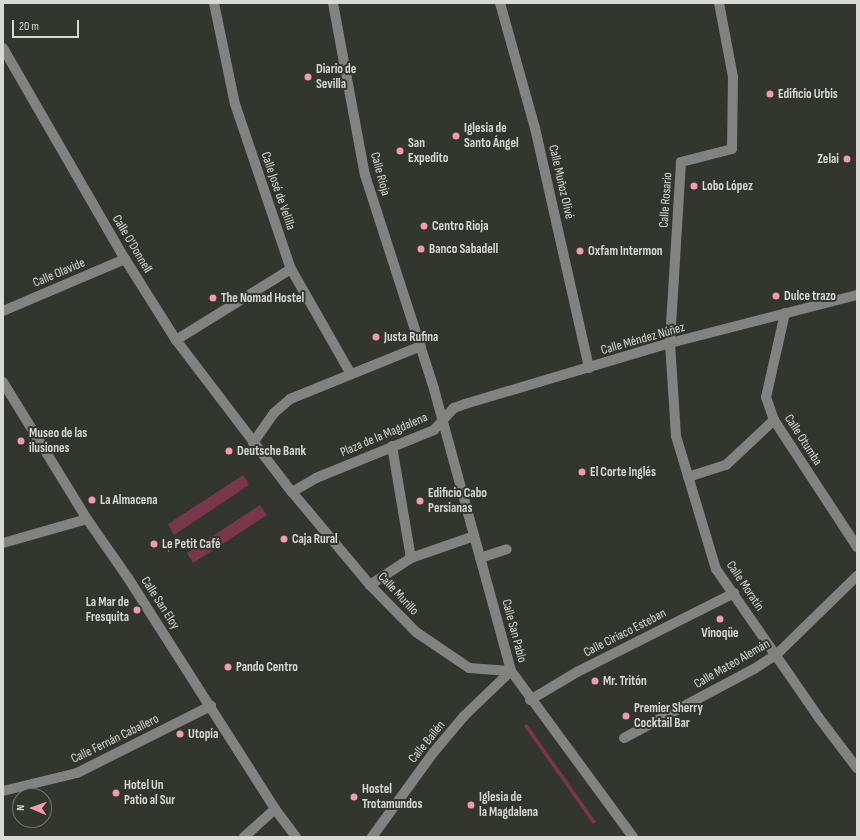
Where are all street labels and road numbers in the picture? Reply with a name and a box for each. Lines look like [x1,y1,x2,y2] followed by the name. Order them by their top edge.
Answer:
[545,143,577,221] street label: Calle Muñoz Olivé
[257,150,299,232] street label: Calle José de Velilla
[367,151,393,197] street label: Calle Rioja
[656,172,676,228] street label: Calle Rosario
[109,212,155,276] street label: Calle O'Donnell
[31,255,87,291] street label: Calle Olavide
[599,320,687,358] street label: Calle Méndez Núñez
[338,410,430,460] street label: Plaza de la Magdalena
[781,412,825,468] street label: Calle Otumba
[723,558,767,614] street label: Calle Moratín
[374,569,422,619] street label: Calle Murillo
[137,574,183,632] street label: Calle San Eloy
[498,598,530,664] street label: Calle San Pablo
[581,605,669,661] street label: Calle Ciriaco Esteban
[691,636,773,692] street label: Calle Mateo Alemán
[69,711,161,767] street label: Calle Fernán Caballero
[405,718,449,766] street label: Calle Bailén

